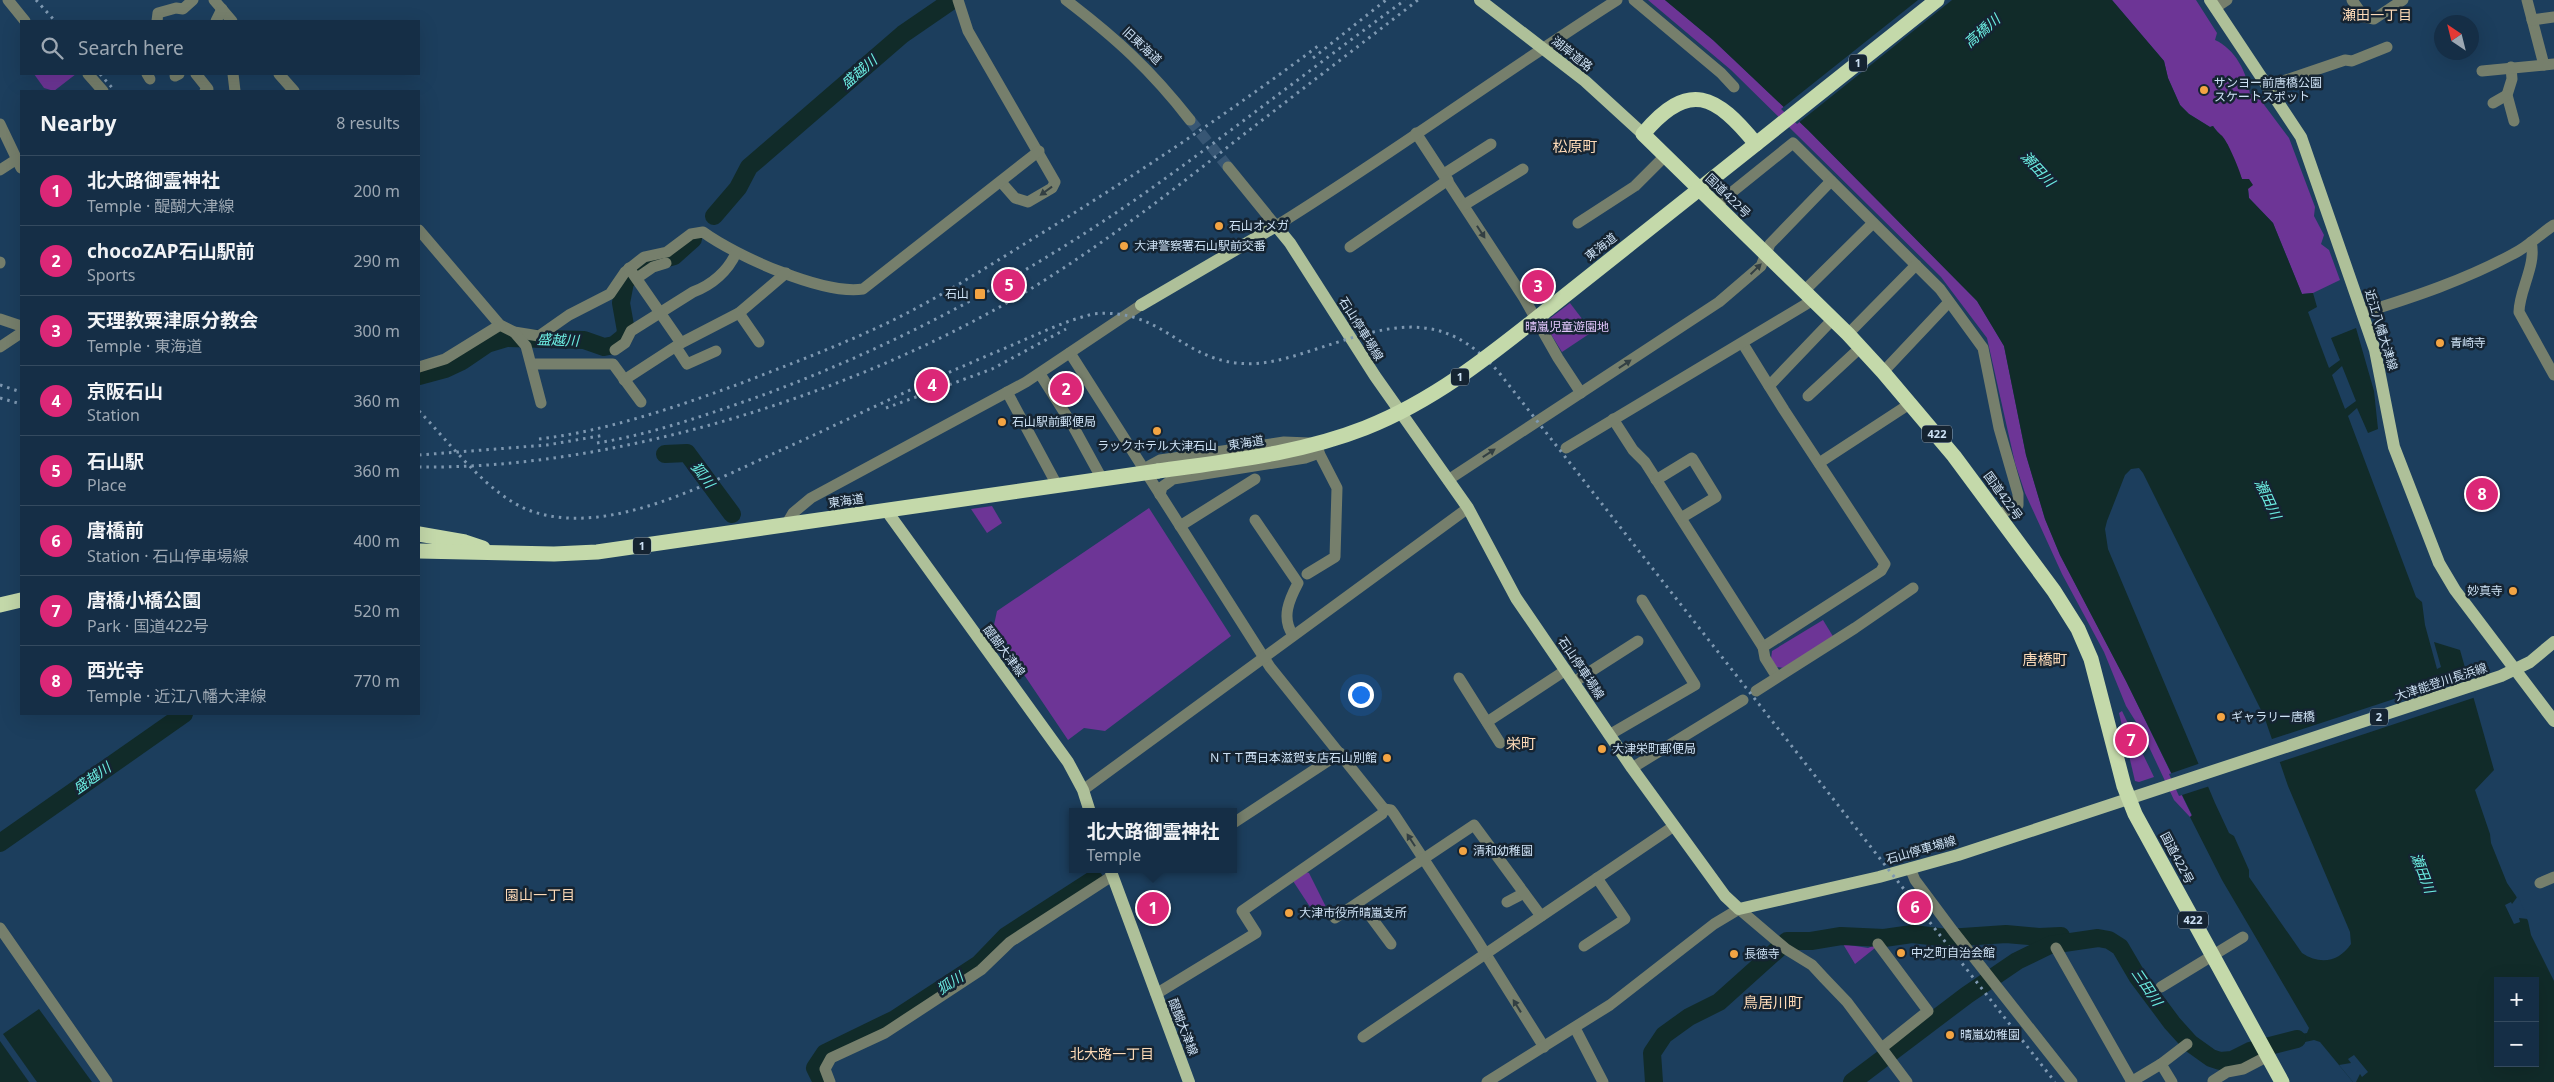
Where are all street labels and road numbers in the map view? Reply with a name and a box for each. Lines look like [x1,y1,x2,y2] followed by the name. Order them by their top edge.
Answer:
[1119,23,1166,68] street label: 旧東海道
[1548,32,1596,75] street label: 湖岸道路
[1849,54,1867,72] road number: 1
[1702,170,1755,221] street label: 国道422号
[1581,229,1620,264] street label: 東海道
[2361,287,2402,373] street label: 近江八幡大津線
[1335,294,1388,364] street label: 石山停車場線
[1451,368,1469,386] road number: 1
[1922,426,1952,442] road number: 422
[1227,431,1265,454] street label: 東海道
[1980,468,2027,524] street label: 国道422号
[827,490,865,511] street label: 東海道
[633,538,651,554] road number: 1
[980,622,1029,680] street label: 醍醐大津線
[1554,633,1609,702] street label: 石山停車場線
[2393,659,2489,704] street label: 大津能登川長浜線
[2370,709,2388,726] road number: 2
[2157,829,2198,887] street label: 国道422号
[1884,831,1958,868] street label: 石山停車場線
[2178,912,2208,928] road number: 422
[1165,996,1202,1058] street label: 醍醐大津線

